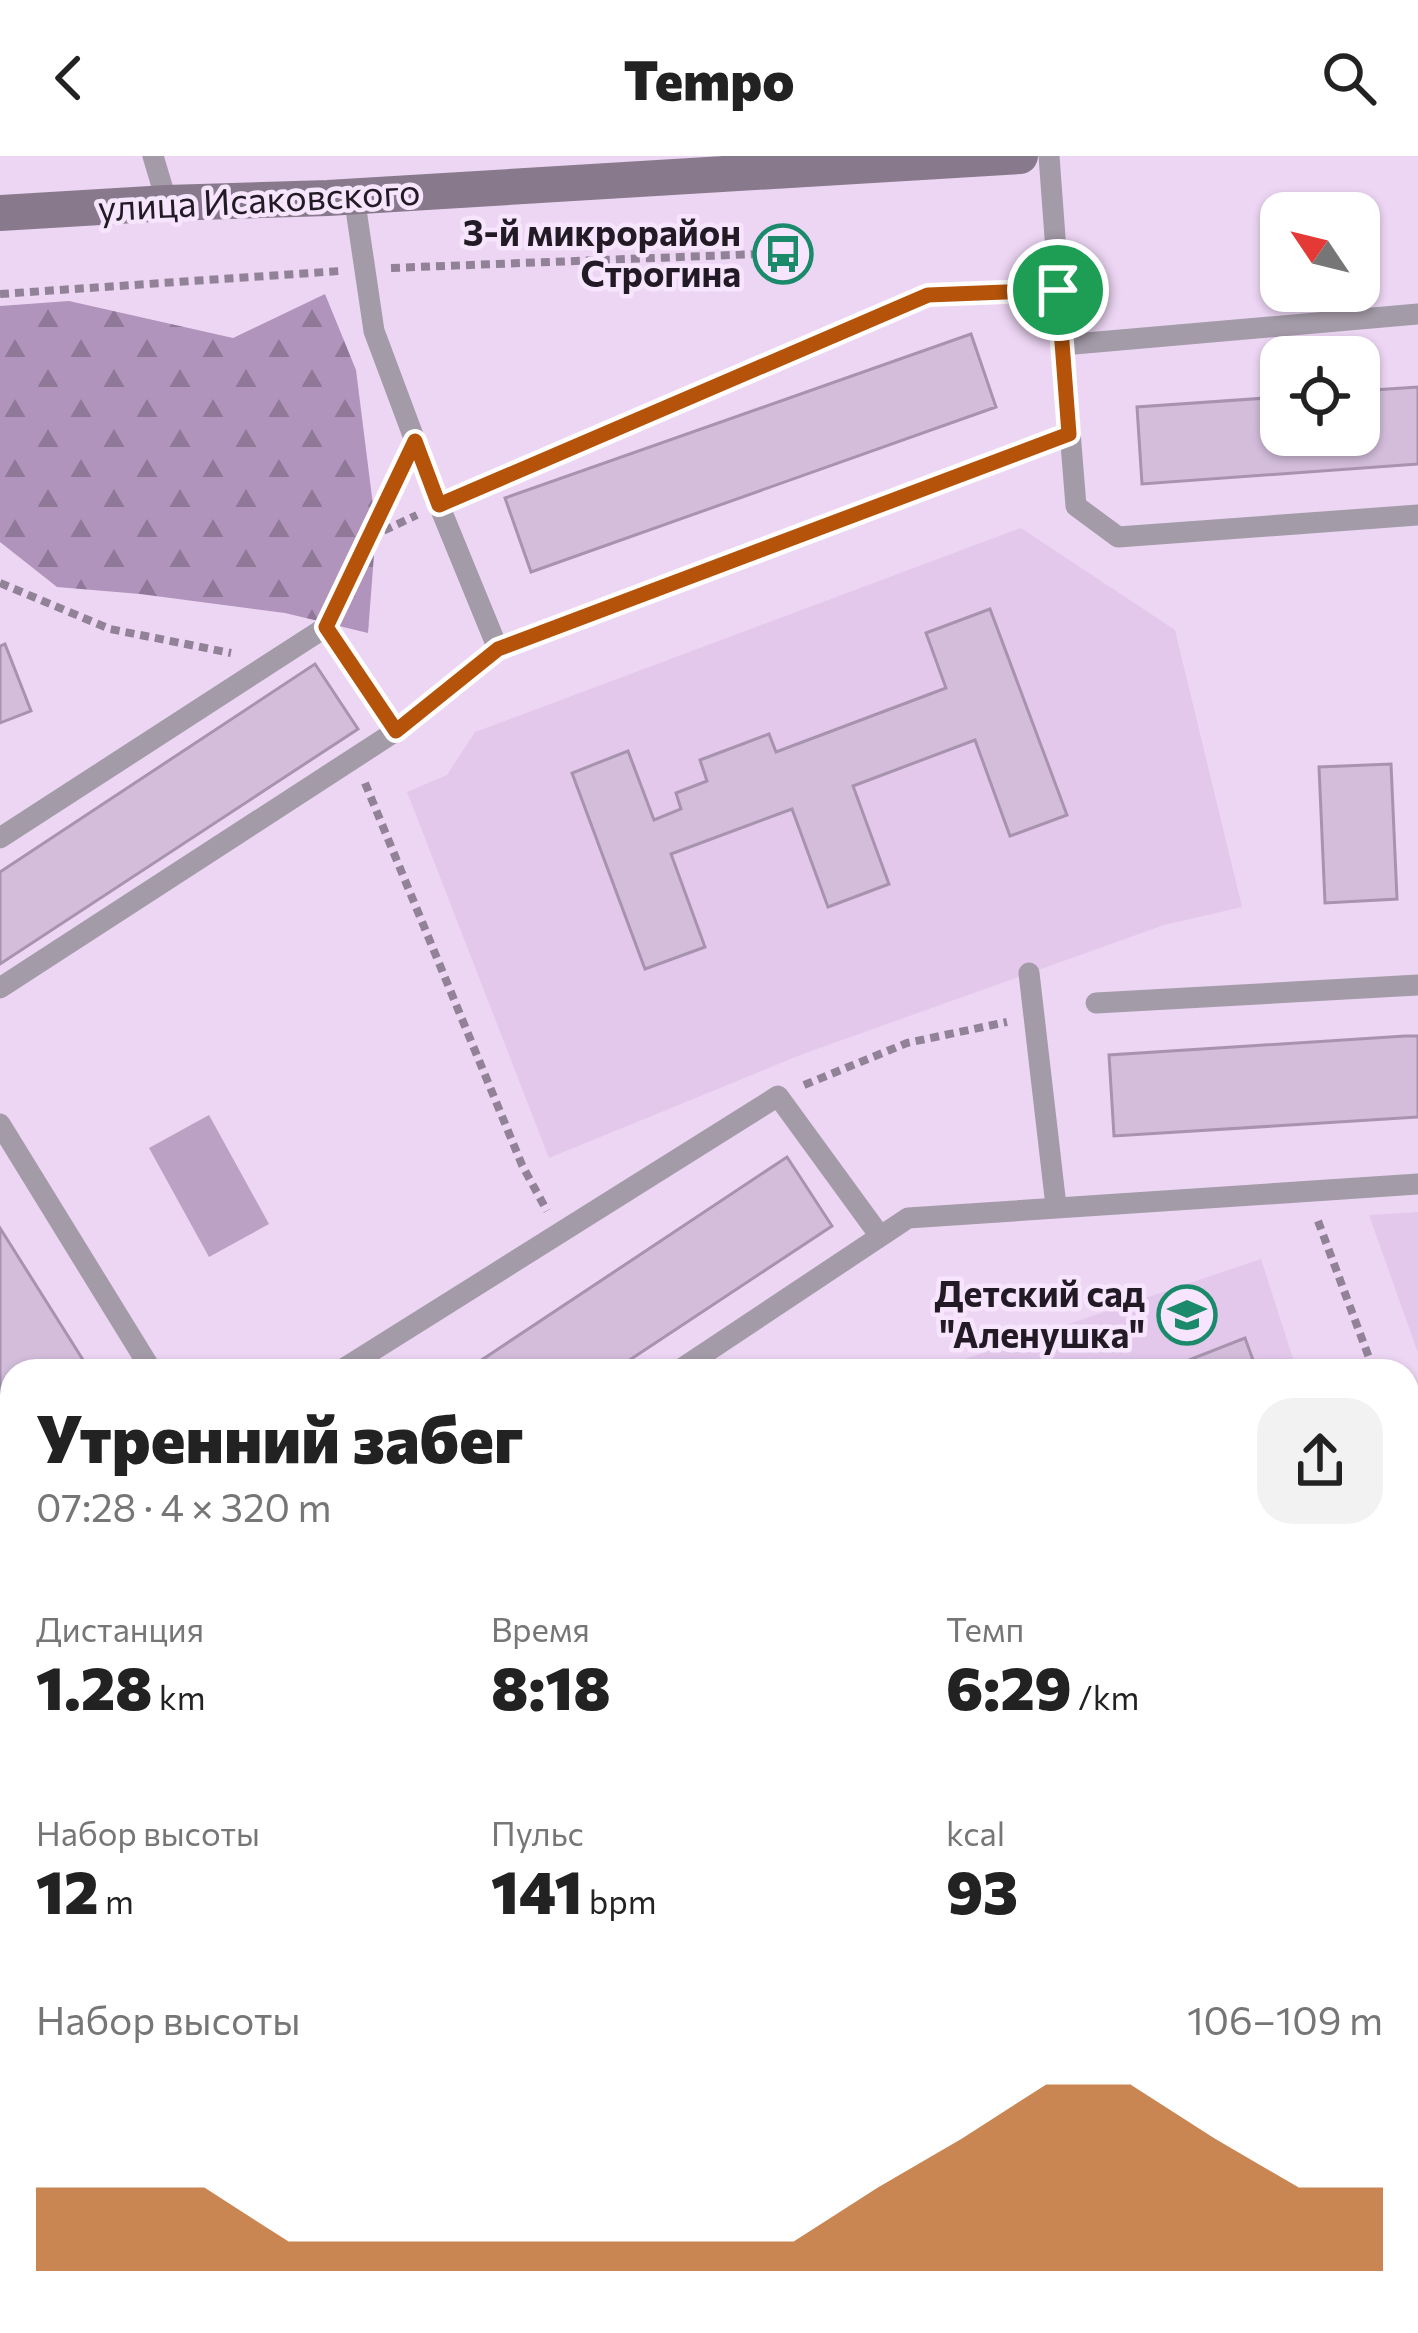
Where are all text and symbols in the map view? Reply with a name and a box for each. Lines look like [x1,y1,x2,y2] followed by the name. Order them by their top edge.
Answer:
[36,45,102,111] icon: back
[624,45,795,111] text: Tempo
[1316,45,1382,111] icon: search
[97,168,421,228] street label: улица Исаковского
[1260,192,1380,312] north arrow
[1260,192,1380,456] map controls
[463,209,741,294] place label: 3-й микрорайон Строгина
[752,223,814,285] bus stop icon: 3-й микрорайон Строгина
[1007,239,1109,341] pin
[1025,257,1091,323] icon: arrive
[1260,336,1380,456] button: locate
[935,1270,1145,1355] place label: Детский сад "Аленушка"
[1156,1284,1218,1346] school or university icon: Детский сад "Аленушка"
[36,1396,523,1477] text: Утренний забег
[1257,1398,1383,1524] button: share
[36,1482,331,1530] text: 07:28 · 4 × 320 m
[36,1608,204,1649] text: Дистанция
[491,1608,590,1649] text: Время
[946,1608,1024,1649] text: Темп
[36,1649,152,1722] text: 1.28
[491,1649,611,1722] text: 8:18
[946,1649,1072,1722] text: 6:29
[152,1676,205,1717] text: km
[1072,1676,1139,1717] text: /km
[36,1812,260,1853] text: Набор высоты
[491,1812,584,1853] text: Пульс
[946,1812,1005,1853] text: kcal
[36,1853,99,1926] text: 12
[491,1853,582,1926] text: 141
[946,1853,1018,1926] text: 93
[99,1880,134,1921] text: m
[582,1880,657,1921] text: bpm
[36,1995,301,2043] text: Набор высоты
[1187,1995,1383,2043] text: 106–109 m

